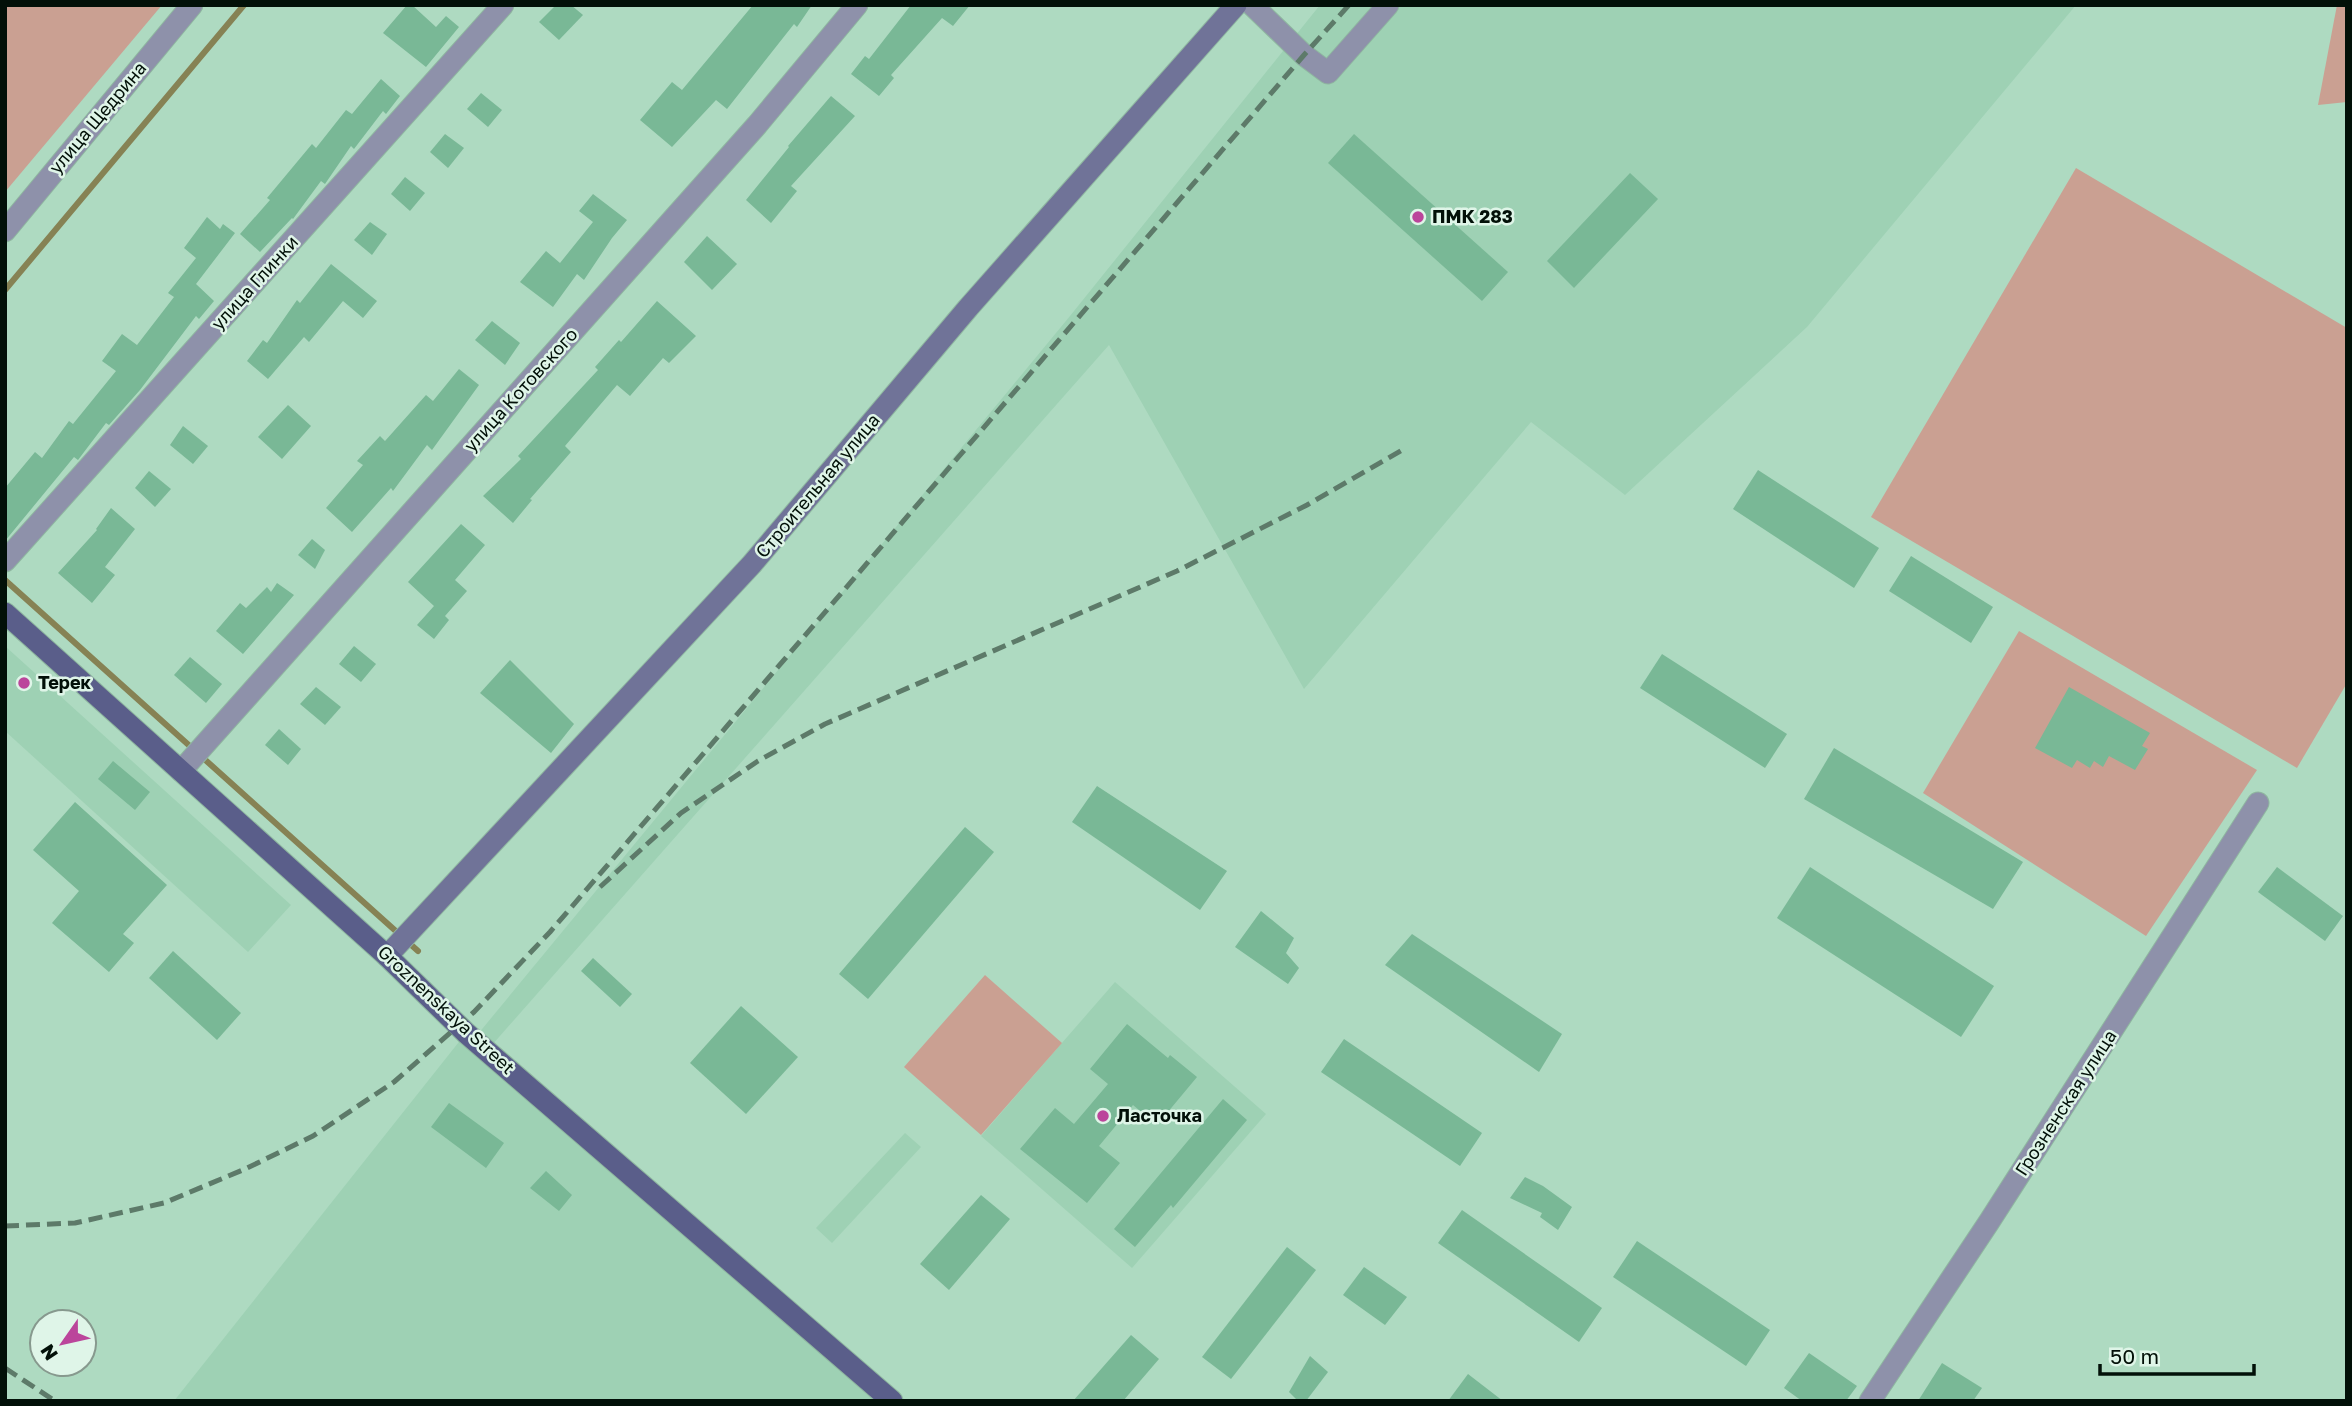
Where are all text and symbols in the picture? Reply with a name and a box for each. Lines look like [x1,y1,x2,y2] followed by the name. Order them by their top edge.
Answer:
[44,57,150,178] street label: улица Щедрина
[1432,205,1513,227] place label: ПМК 283
[1410,209,1426,225] marker: ПМК 283
[206,231,302,334] street label: улица Глинки
[459,323,582,456] street label: улица Котовского
[750,409,884,562] street label: Строительная улица
[38,671,92,693] place label: Терек
[16,675,32,691] marker: Терек
[374,940,520,1078] street label: Groznenskaya Street
[2010,1025,2121,1180] street label: Грозненская улица
[1117,1104,1202,1126] place label: Ласточка
[1095,1108,1111,1124] marker: Ласточка
[28,1308,98,1378] north arrow
[2100,1332,2254,1376] scale bar
[35,1340,62,1365] text: N
[2110,1343,2159,1369] text: 50 m

